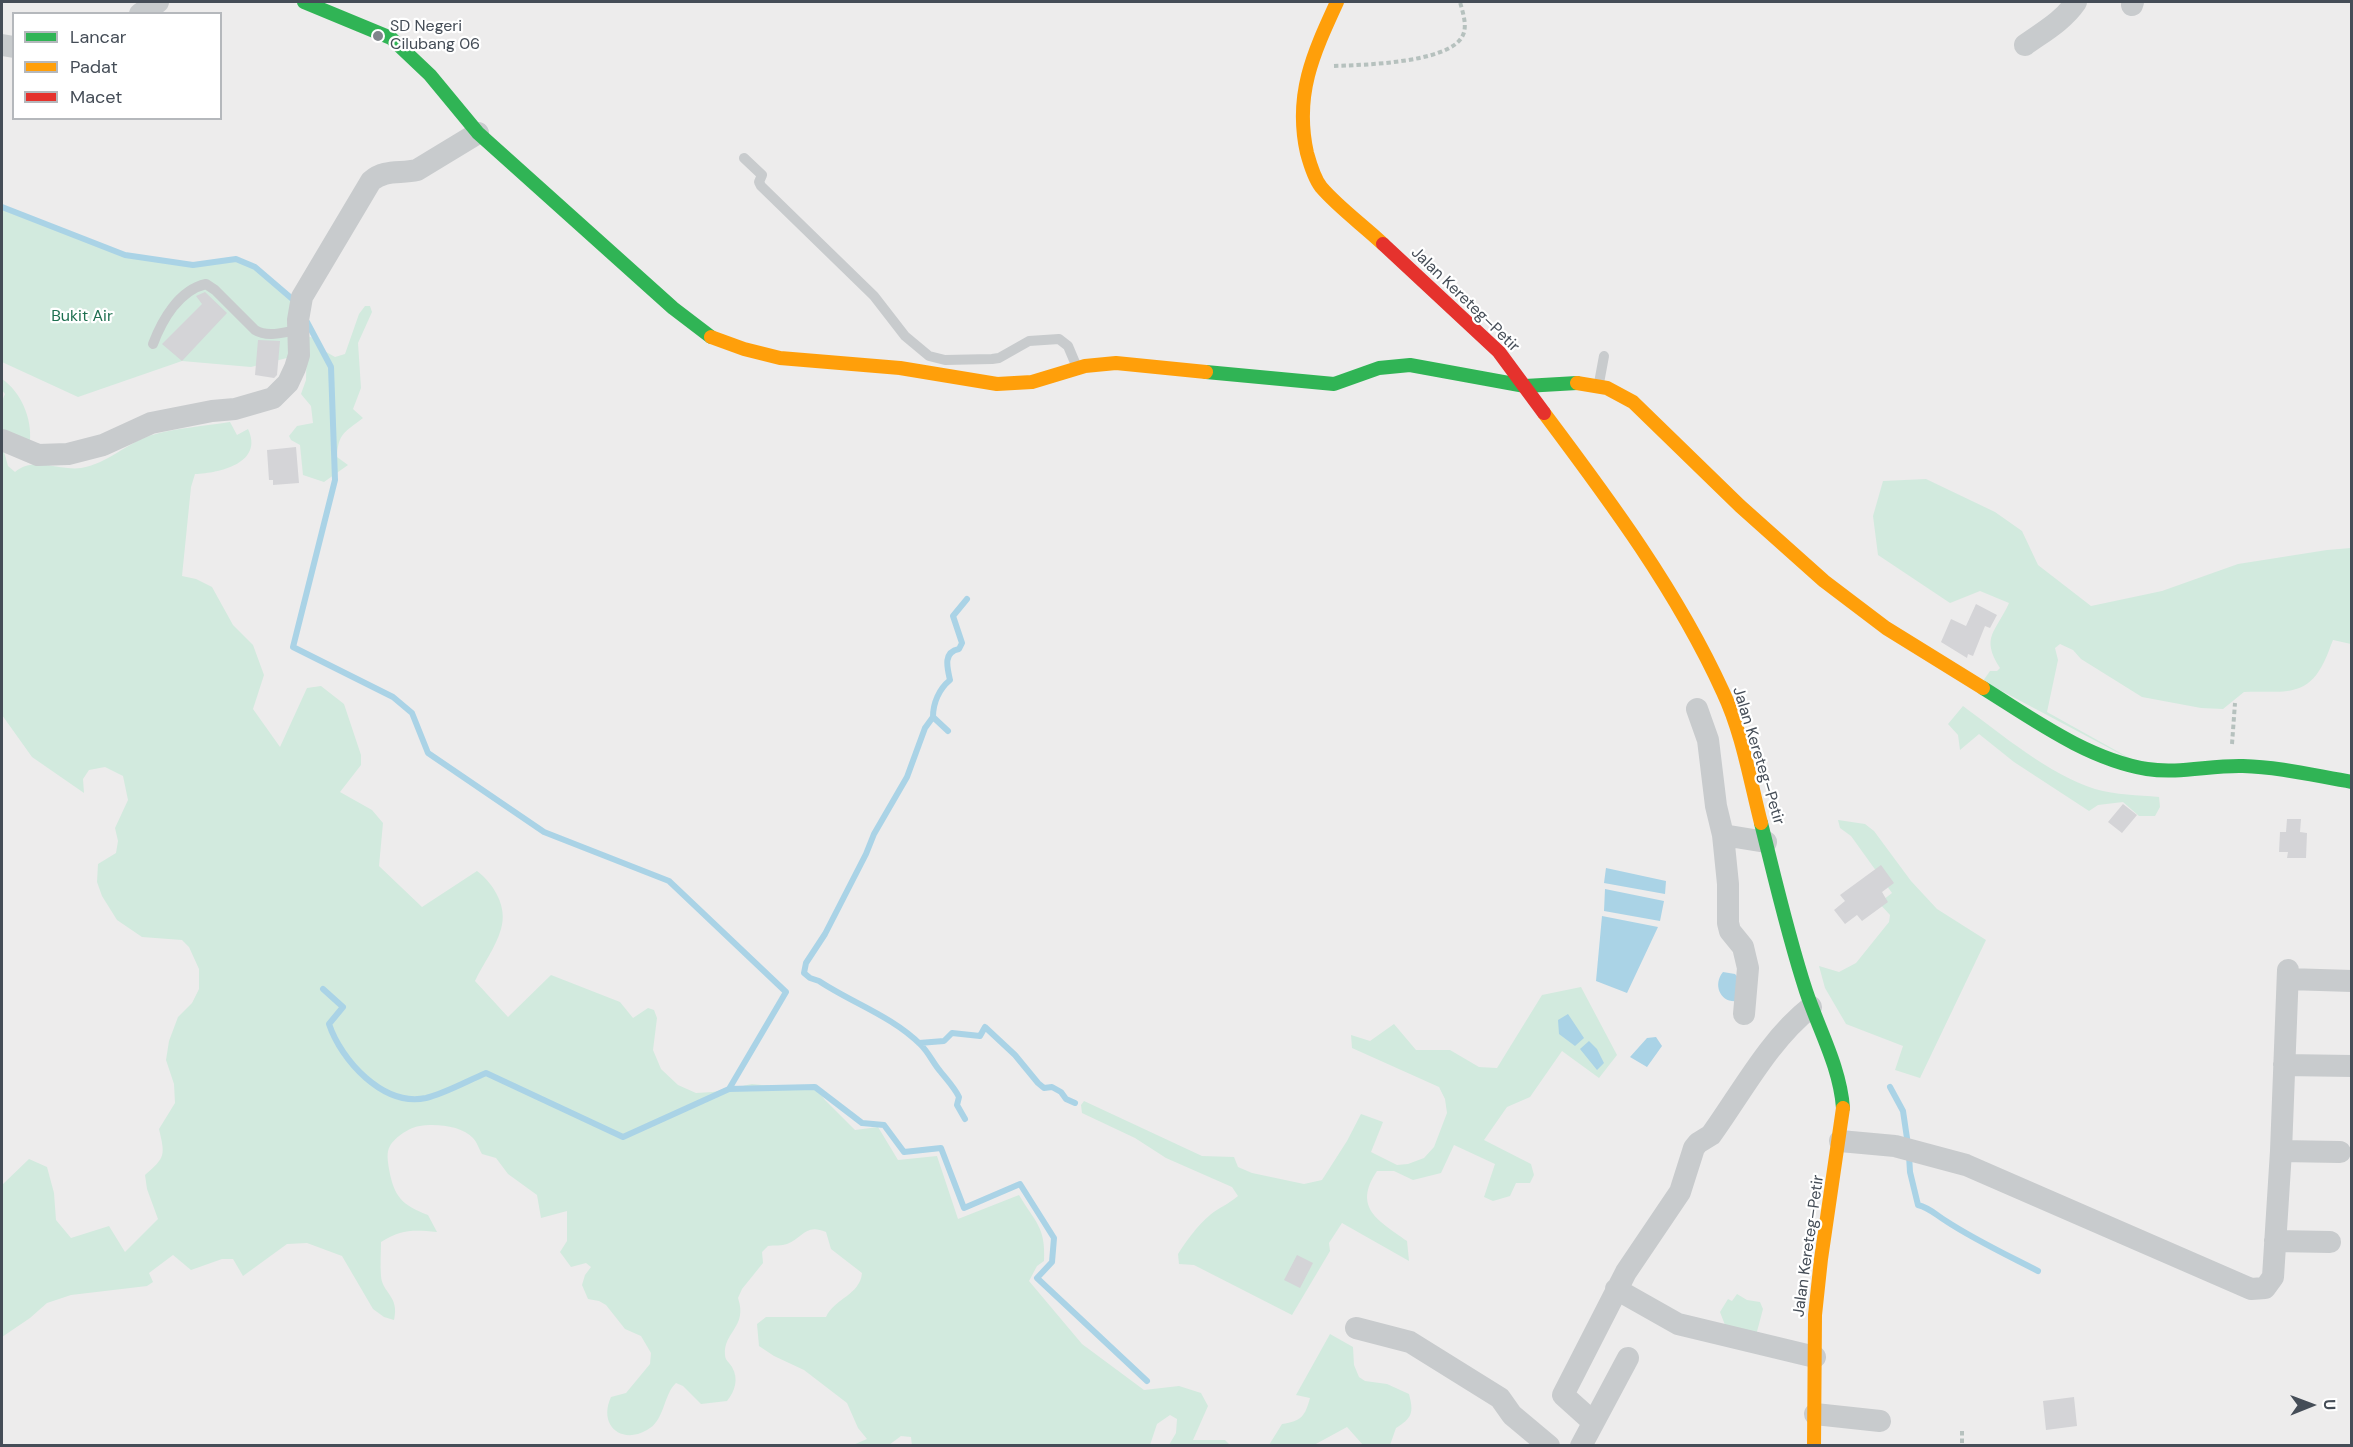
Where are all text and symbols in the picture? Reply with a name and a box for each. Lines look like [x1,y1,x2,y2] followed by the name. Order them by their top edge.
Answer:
[12,12,222,120] legend
[390,17,480,55] place label: SD Negeri Cilubang 06
[70,25,126,49] text: Lancar
[371,29,385,43] marker: SD Negeri Cilubang 06
[70,55,118,79] text: Padat
[70,85,122,109] text: Macet
[1407,243,1523,357] street label: Jalan Kereteg–Petir
[51,307,113,327] park label: Bukit Air
[1728,685,1788,827] street label: Jalan Kereteg–Petir
[1790,1174,1828,1318] street label: Jalan Kereteg–Petir
[2281,1375,2341,1435] north arrow
[2319,1399,2340,1410] text: U

